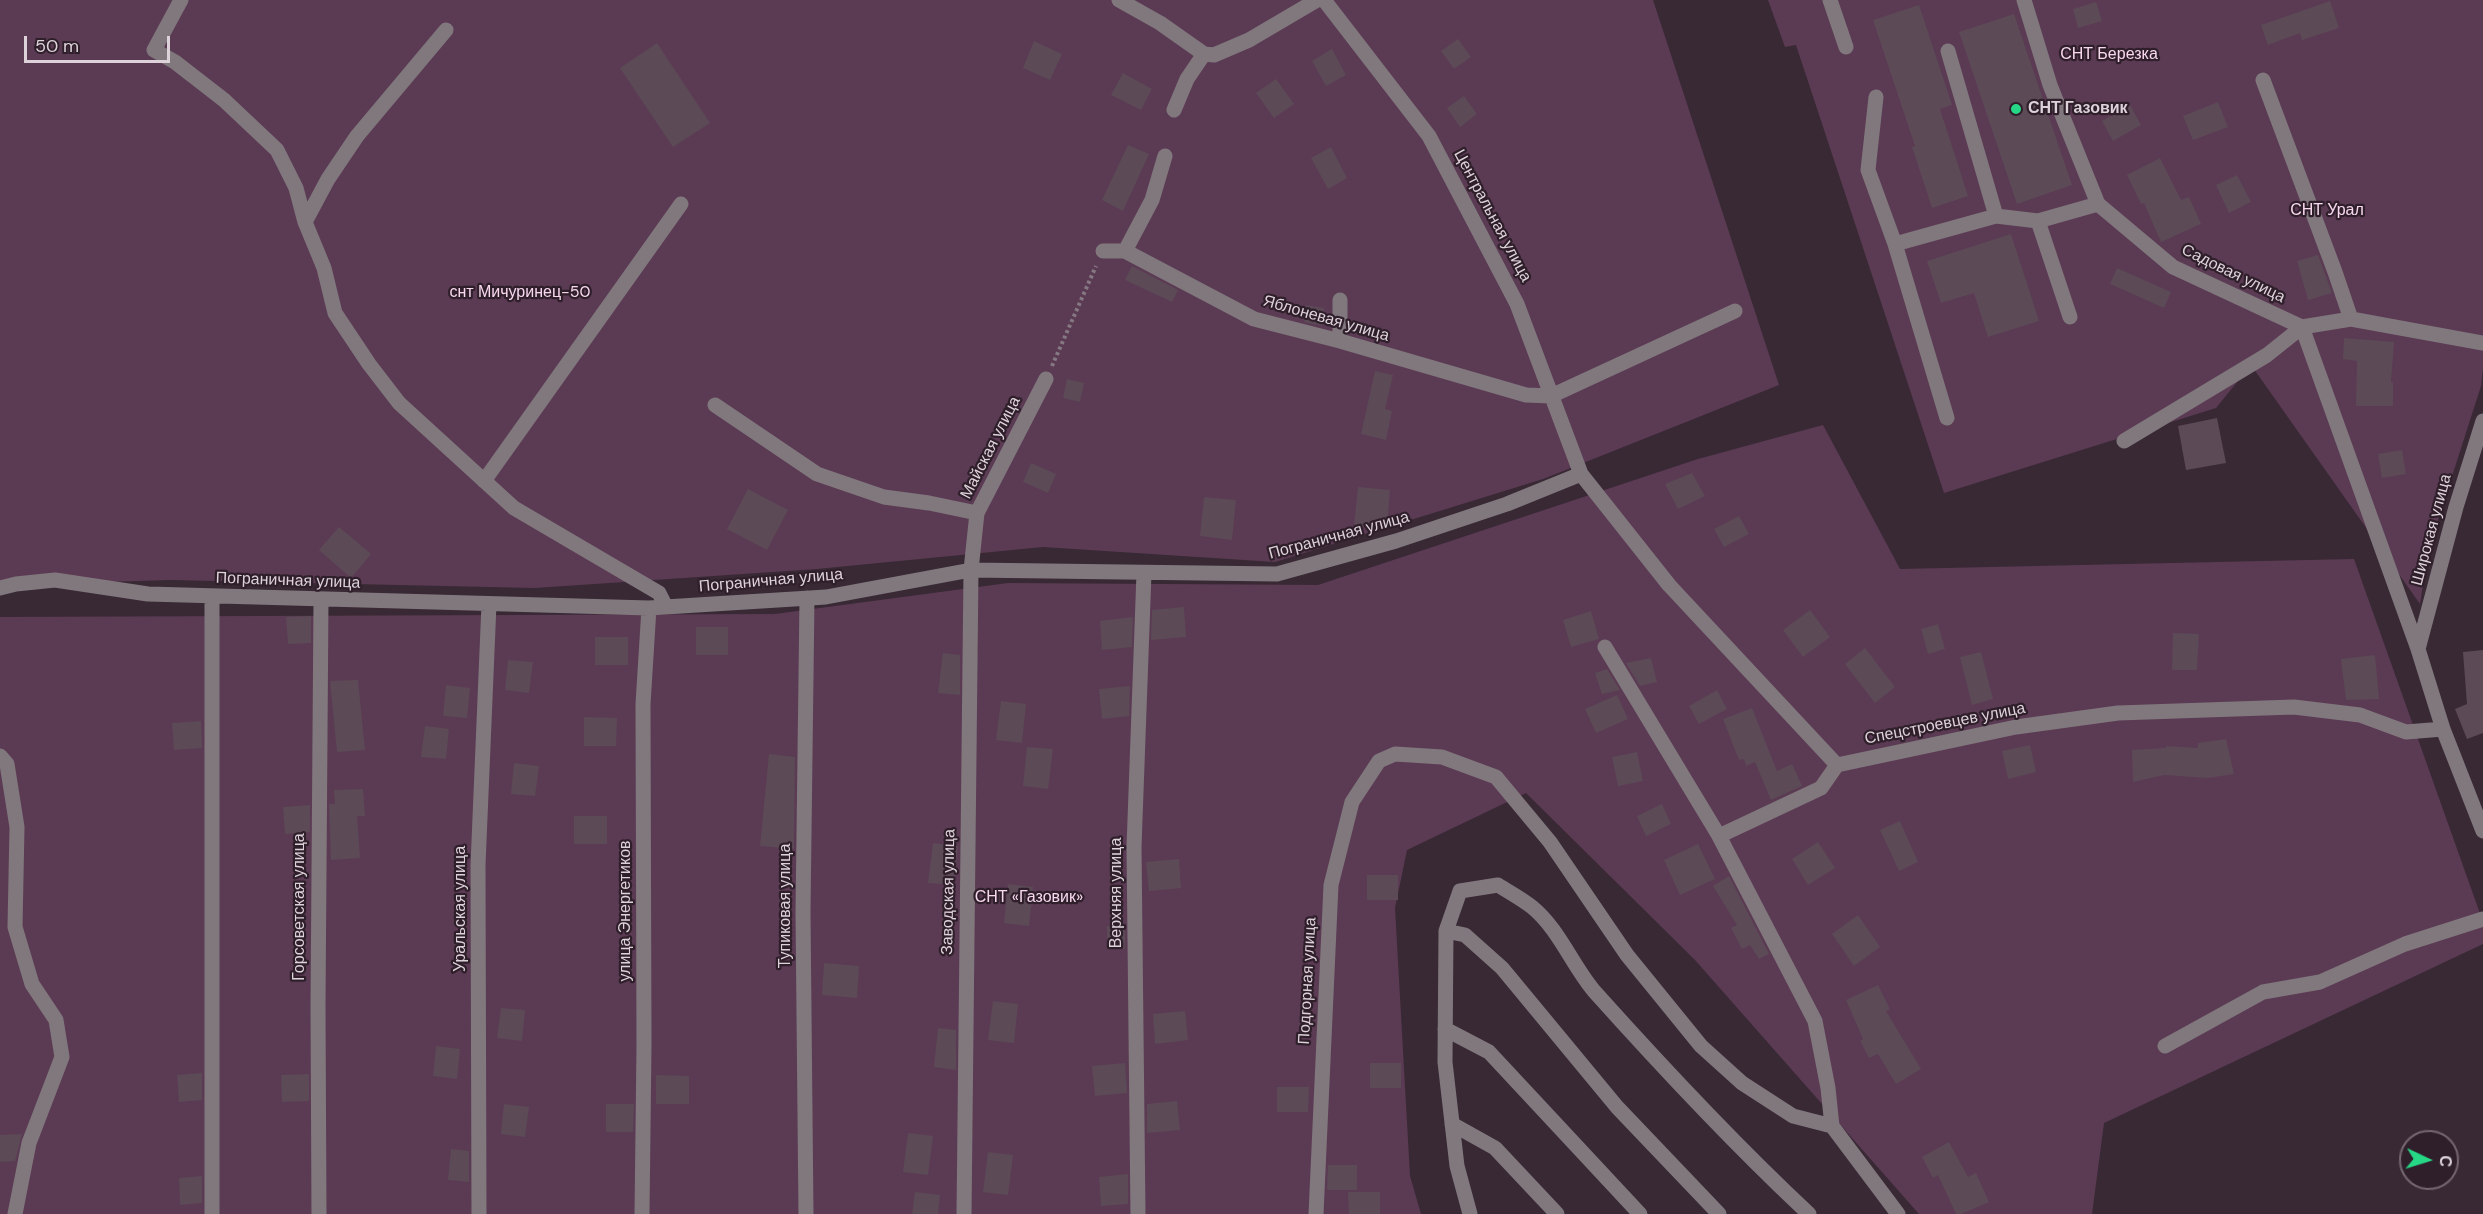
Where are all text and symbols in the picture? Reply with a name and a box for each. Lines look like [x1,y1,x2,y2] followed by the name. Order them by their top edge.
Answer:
[27,24,172,62] scale bar
[35,34,79,58] text: 50 m
[2060,45,2158,65] park label: СНТ Березка
[2028,99,2128,119] place label: СНТ Газовик
[2009,102,2023,116] marker: СНТ Газовик
[1449,147,1535,285] street label: Центральная улица
[2290,201,2364,221] park label: СНТ Урал
[2178,241,2288,307] street label: Садовая улица
[450,283,590,303] park label: снт Мичуринец-50
[1261,292,1391,346] street label: Яблоневая улица
[957,394,1025,502] street label: Майская улица
[2408,472,2456,588] street label: Широкая улица
[1267,508,1411,564] street label: Пограничная улица
[698,565,844,597] street label: Пограничная улица
[215,569,361,593] street label: Пограничная улица
[1863,699,2027,749] street label: Спецстроевцев улица
[938,829,960,955] street label: Заводская улица
[290,833,310,981] street label: Горсоветская улица
[1107,838,1127,948] street label: Верхняя улица
[616,840,636,982] street label: улица Энергетиков
[776,844,796,968] street label: Тупиковая улица
[451,846,471,972] street label: Уральская улица
[975,888,1083,908] park label: СНТ «Газовик»
[1295,917,1321,1045] street label: Подгорная улица
[2399,1130,2459,1190] north arrow
[2435,1155,2456,1168] text: С

